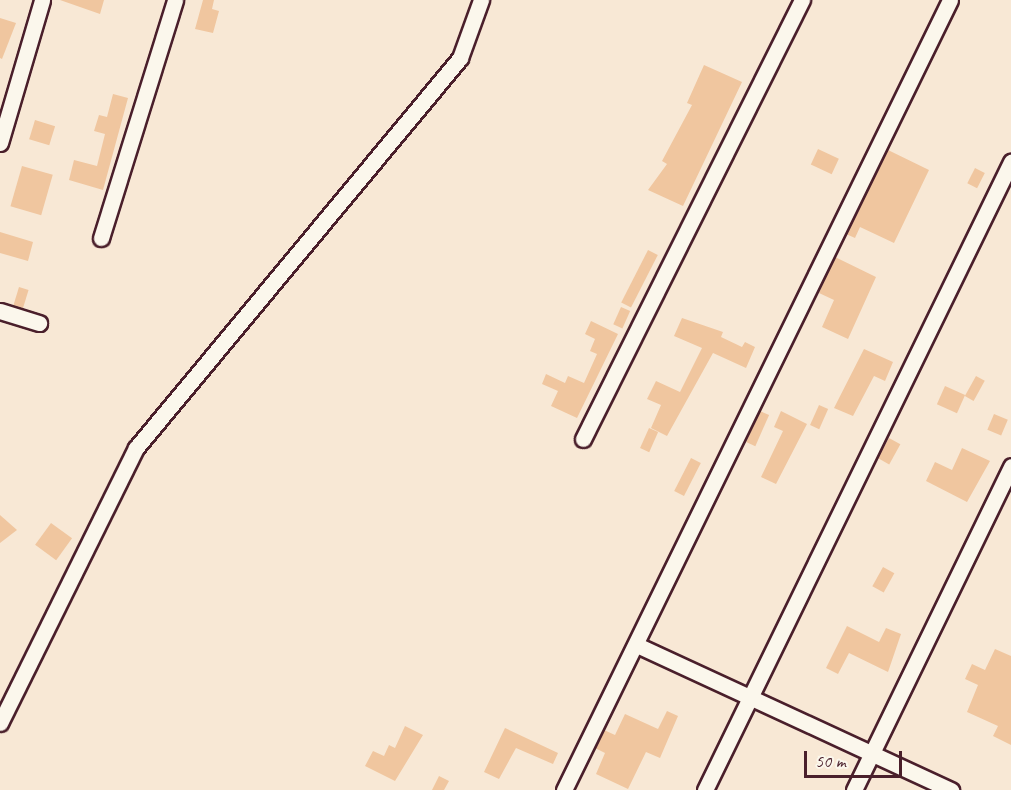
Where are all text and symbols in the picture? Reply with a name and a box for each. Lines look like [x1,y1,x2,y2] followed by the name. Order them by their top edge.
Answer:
[807,739,904,777] scale bar
[815,750,846,772] text: 50 m

